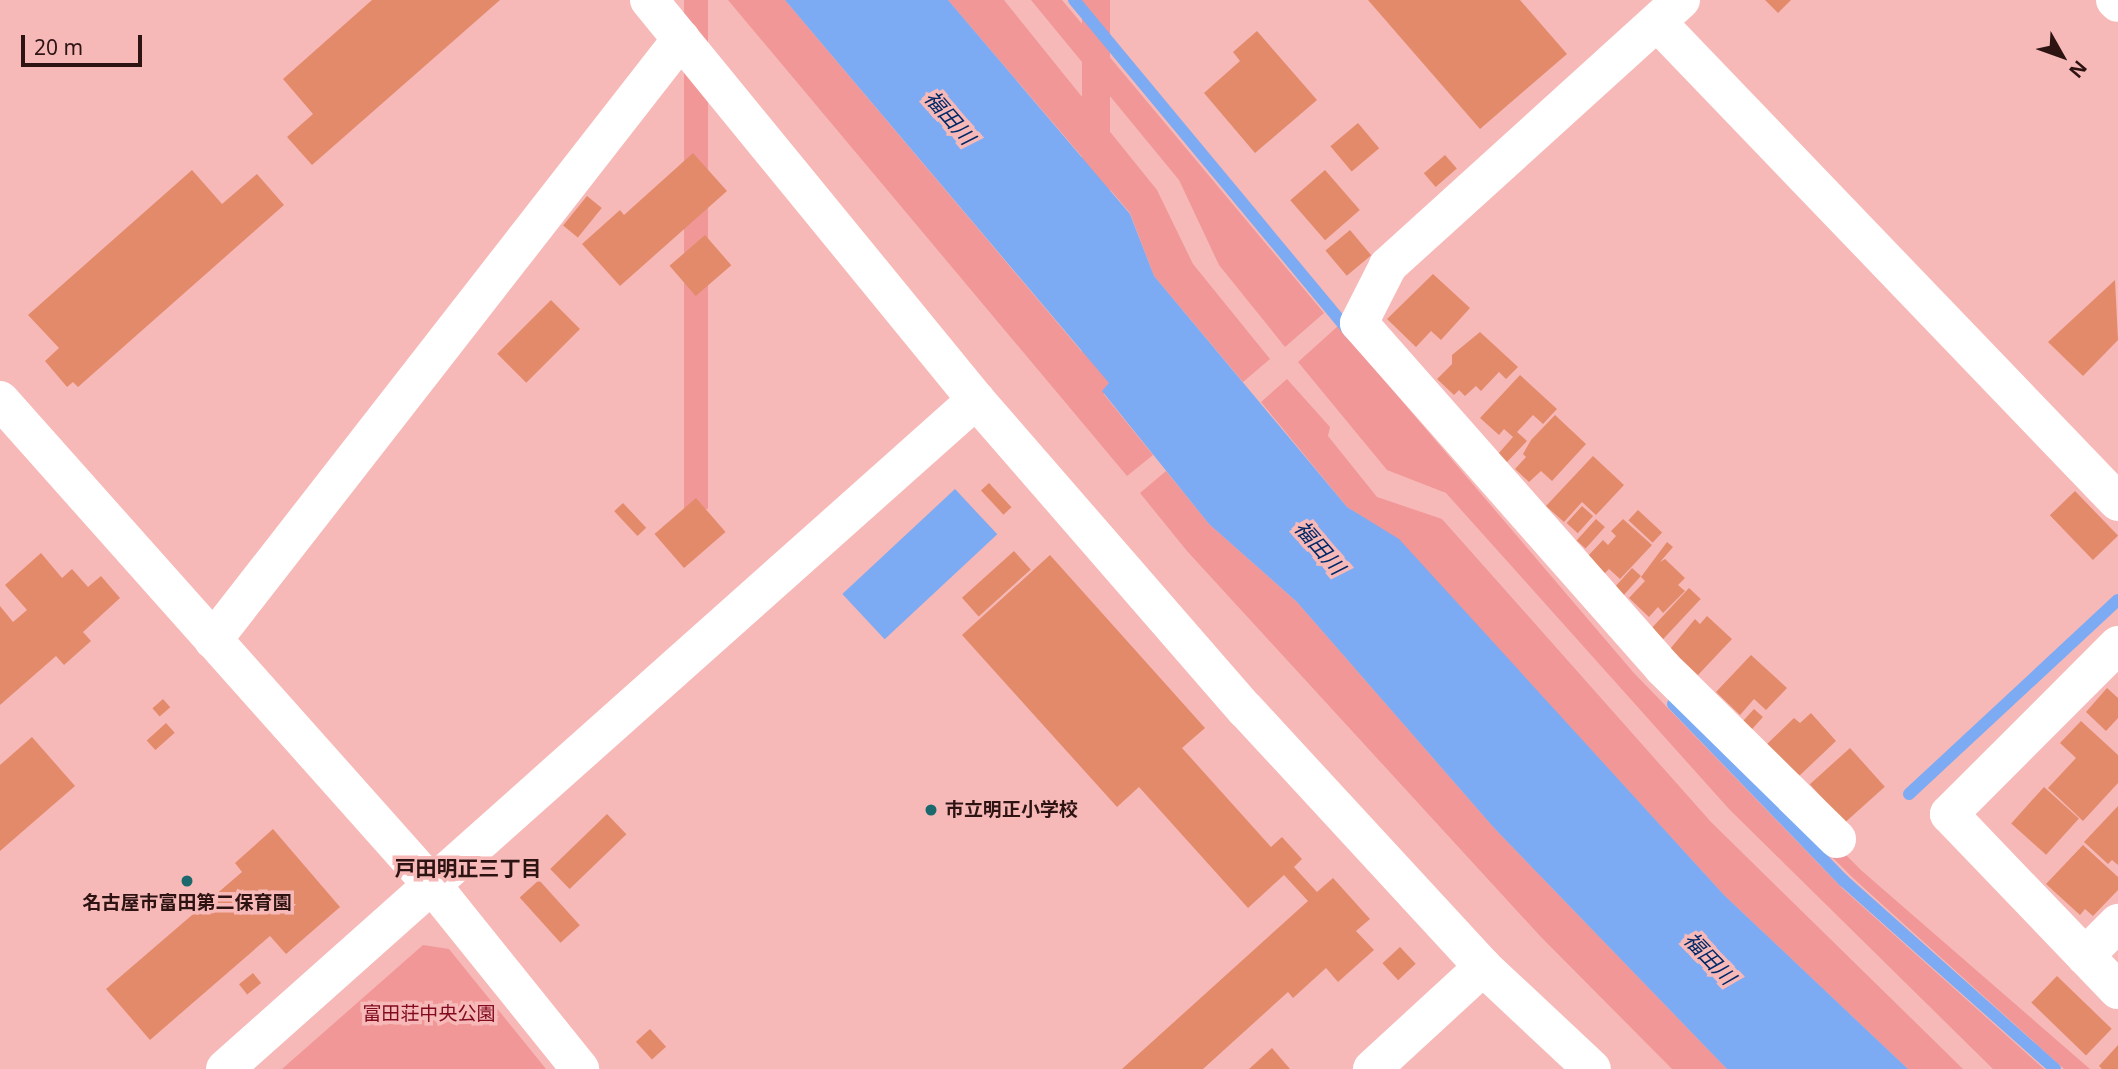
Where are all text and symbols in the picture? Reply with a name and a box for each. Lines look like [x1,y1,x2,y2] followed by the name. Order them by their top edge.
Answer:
[24,21,145,65] scale bar
[2027,21,2097,91] north arrow
[34,33,83,61] text: 20 m
[2063,55,2093,84] text: N
[920,85,980,149] water label: 福田川
[1290,515,1350,579] water label: 福田川
[945,799,1078,821] place label: 市立明正小学校
[923,802,939,818] marker: 市立明正小学校
[395,855,541,881] district label: 戸田明正三丁目
[179,873,195,889] marker: 名古屋市富田第二保育園
[83,892,291,914] place label: 名古屋市富田第二保育園
[1679,927,1741,989] water label: 福田川
[363,1003,495,1025] park label: 富田荘中央公園

